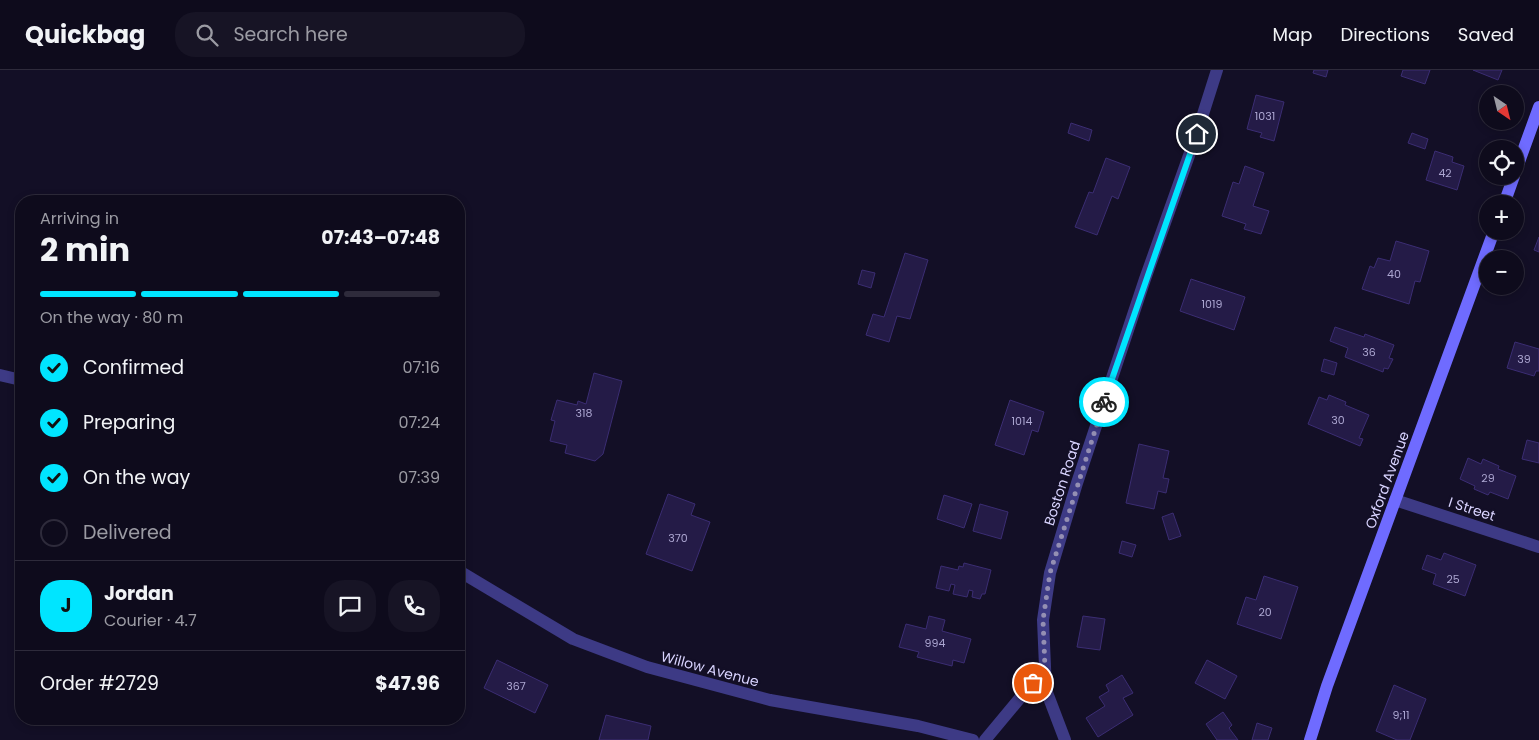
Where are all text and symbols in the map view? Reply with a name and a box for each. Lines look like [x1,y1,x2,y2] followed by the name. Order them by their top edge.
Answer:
[175,12,525,57] search box
[25,18,145,51] text: Quickbag
[193,21,221,49] icon: search
[233,21,348,48] text: Search here
[1273,22,1312,47] text: Map
[1340,22,1430,47] text: Directions
[1458,22,1514,47] text: Saved
[1479,85,1524,130] north arrow
[1479,85,1524,295] map controls
[1255,108,1275,124] house number: 1031
[1176,113,1218,155] pin
[1183,120,1211,148] icon: home
[1479,140,1524,185] button: locate
[1438,165,1452,181] house number: 42
[1479,195,1524,240] button: +
[40,207,119,230] text: Arriving in
[321,224,440,251] text: 07:43–07:48
[40,227,130,272] text: 2 min
[1479,250,1524,295] button: −
[1387,266,1401,282] house number: 40
[1202,296,1223,312] house number: 1019
[40,306,183,329] text: On the way · 80 m
[1362,344,1376,360] house number: 36
[1517,351,1531,367] house number: 39
[40,354,68,382] icon: check
[83,354,184,381] text: Confirmed
[403,356,440,379] text: 07:16
[1079,377,1129,427] courier
[1090,388,1118,416] icon: bike
[576,405,593,421] house number: 318
[40,409,68,437] icon: check
[83,409,175,436] text: Preparing
[399,411,440,434] text: 07:24
[1331,412,1345,428] house number: 30
[1012,413,1033,429] house number: 1014
[1360,428,1414,531] street label: Oxford Avenue
[1039,438,1085,528] street label: Boston Road
[40,464,68,492] icon: check
[83,464,190,491] text: On the way
[398,466,440,489] text: 07:39
[1481,470,1495,486] house number: 29
[1446,492,1498,526] street label: I Street
[83,519,172,546] text: Delivered
[668,530,688,546] house number: 370
[1446,571,1460,587] house number: 25
[104,580,174,607] text: Jordan
[324,580,376,632] button: chat
[388,580,440,632] button: phone
[61,592,71,619] text: J
[1258,604,1272,620] house number: 20
[104,609,197,632] text: Courier · 4.7
[925,635,945,651] house number: 994
[659,646,762,692] street label: Willow Avenue
[1012,662,1054,704] pin
[1019,669,1047,697] icon: bag
[40,670,159,697] text: Order #2729
[375,670,440,697] text: $47.96
[506,678,526,694] house number: 367
[1393,707,1409,723] house number: 9;11

